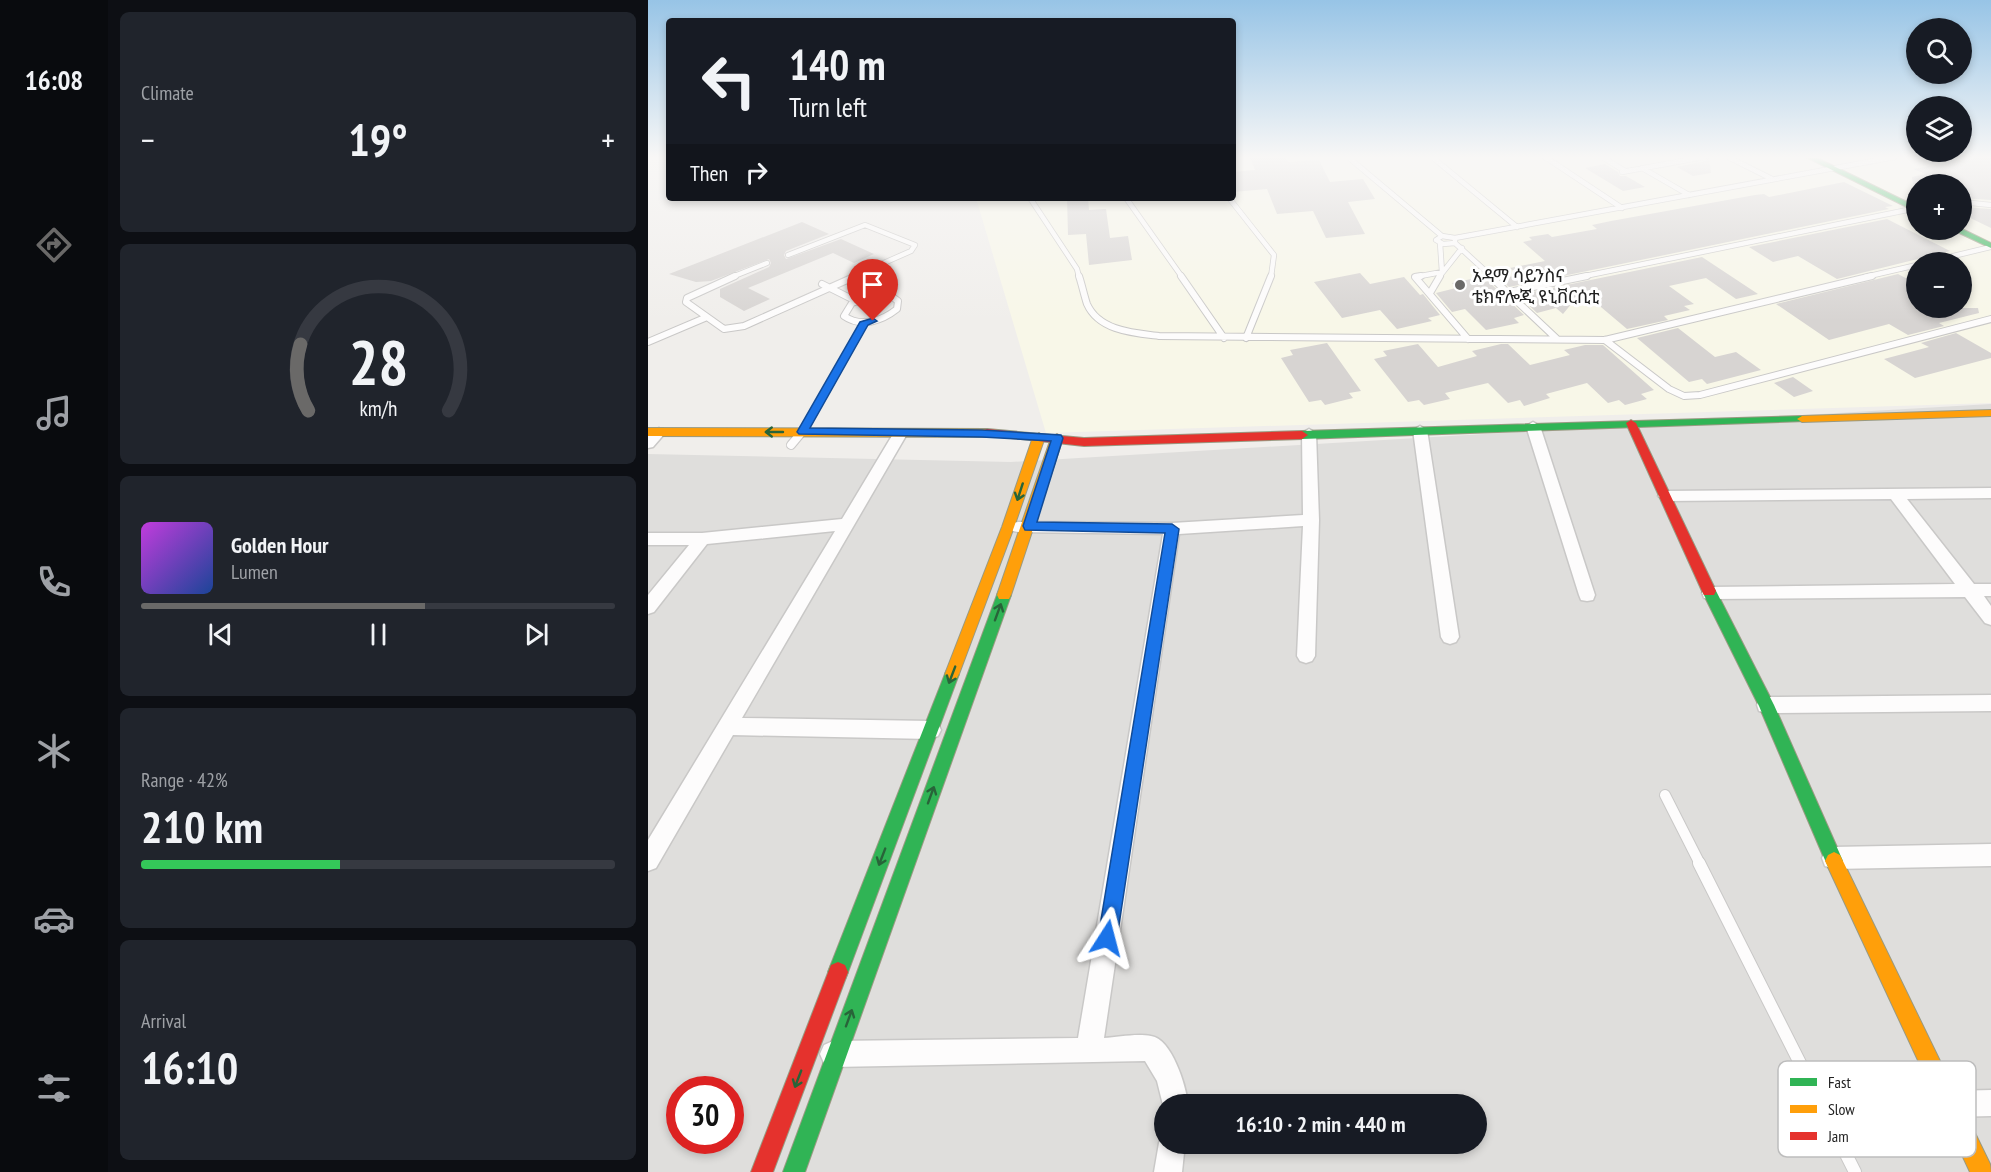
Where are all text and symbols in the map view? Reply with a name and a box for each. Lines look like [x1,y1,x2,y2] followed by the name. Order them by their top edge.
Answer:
[1906,18,1972,318] map controls
[1906,18,1972,84] button: search
[789,37,886,92] text: 140 m
[690,42,768,120] icon: left
[25,63,83,97] text: 16:08
[141,80,194,106] text: Climate
[789,90,867,124] text: Turn left
[1906,96,1972,162] button: layers
[348,110,408,168] text: 19°
[141,118,155,161] text: −
[601,118,615,161] text: +
[740,156,773,189] icon: right
[690,159,728,187] text: Then
[1906,174,1972,240] button: +
[33,224,75,266] icon: directions
[1906,252,1972,318] button: −
[847,259,898,321] pin
[1472,264,1600,308] place label: አዳማ ሳይንስና ቴክኖሎጂ ዩኒቨርሲቲ
[856,268,889,301] icon: arrive
[1453,278,1467,292] marker: አዳማ ሳይንስና ቴክኖሎጂ ዩኒቨርሲቲ
[348,321,408,402] text: 28
[33,392,75,434] icon: music
[359,394,397,422] text: km/h
[764,426,784,438] one-way arrow
[1013,482,1024,501] one-way arrow
[231,531,329,559] text: Golden Hour
[231,559,278,585] text: Lumen
[33,561,75,603] icon: phone
[993,604,1004,622] one-way arrow
[204,618,237,651] icon: previous
[362,618,395,651] icon: pause
[520,618,553,651] icon: next
[946,665,957,684] one-way arrow
[33,730,75,772] icon: climate
[141,767,228,793] text: Range · 42%
[926,787,937,805] one-way arrow
[141,797,263,855] text: 210 km
[876,848,887,866] one-way arrow
[33,898,75,940] icon: car
[1075,906,1139,970] position arrow
[141,1008,186,1034] text: Arrival
[845,1009,856,1028] one-way arrow
[141,1038,238,1096] text: 16:10
[1778,1061,1976,1157] legend
[33,1067,75,1109] icon: filters
[792,1069,803,1088] one-way arrow
[1828,1072,1851,1092] text: Fast
[666,1076,744,1154] speed limit sign: 30
[1828,1099,1855,1119] text: Slow
[1235,1110,1406,1138] text: 16:10 · 2 min · 440 m
[1827,1126,1849,1146] text: Jam

